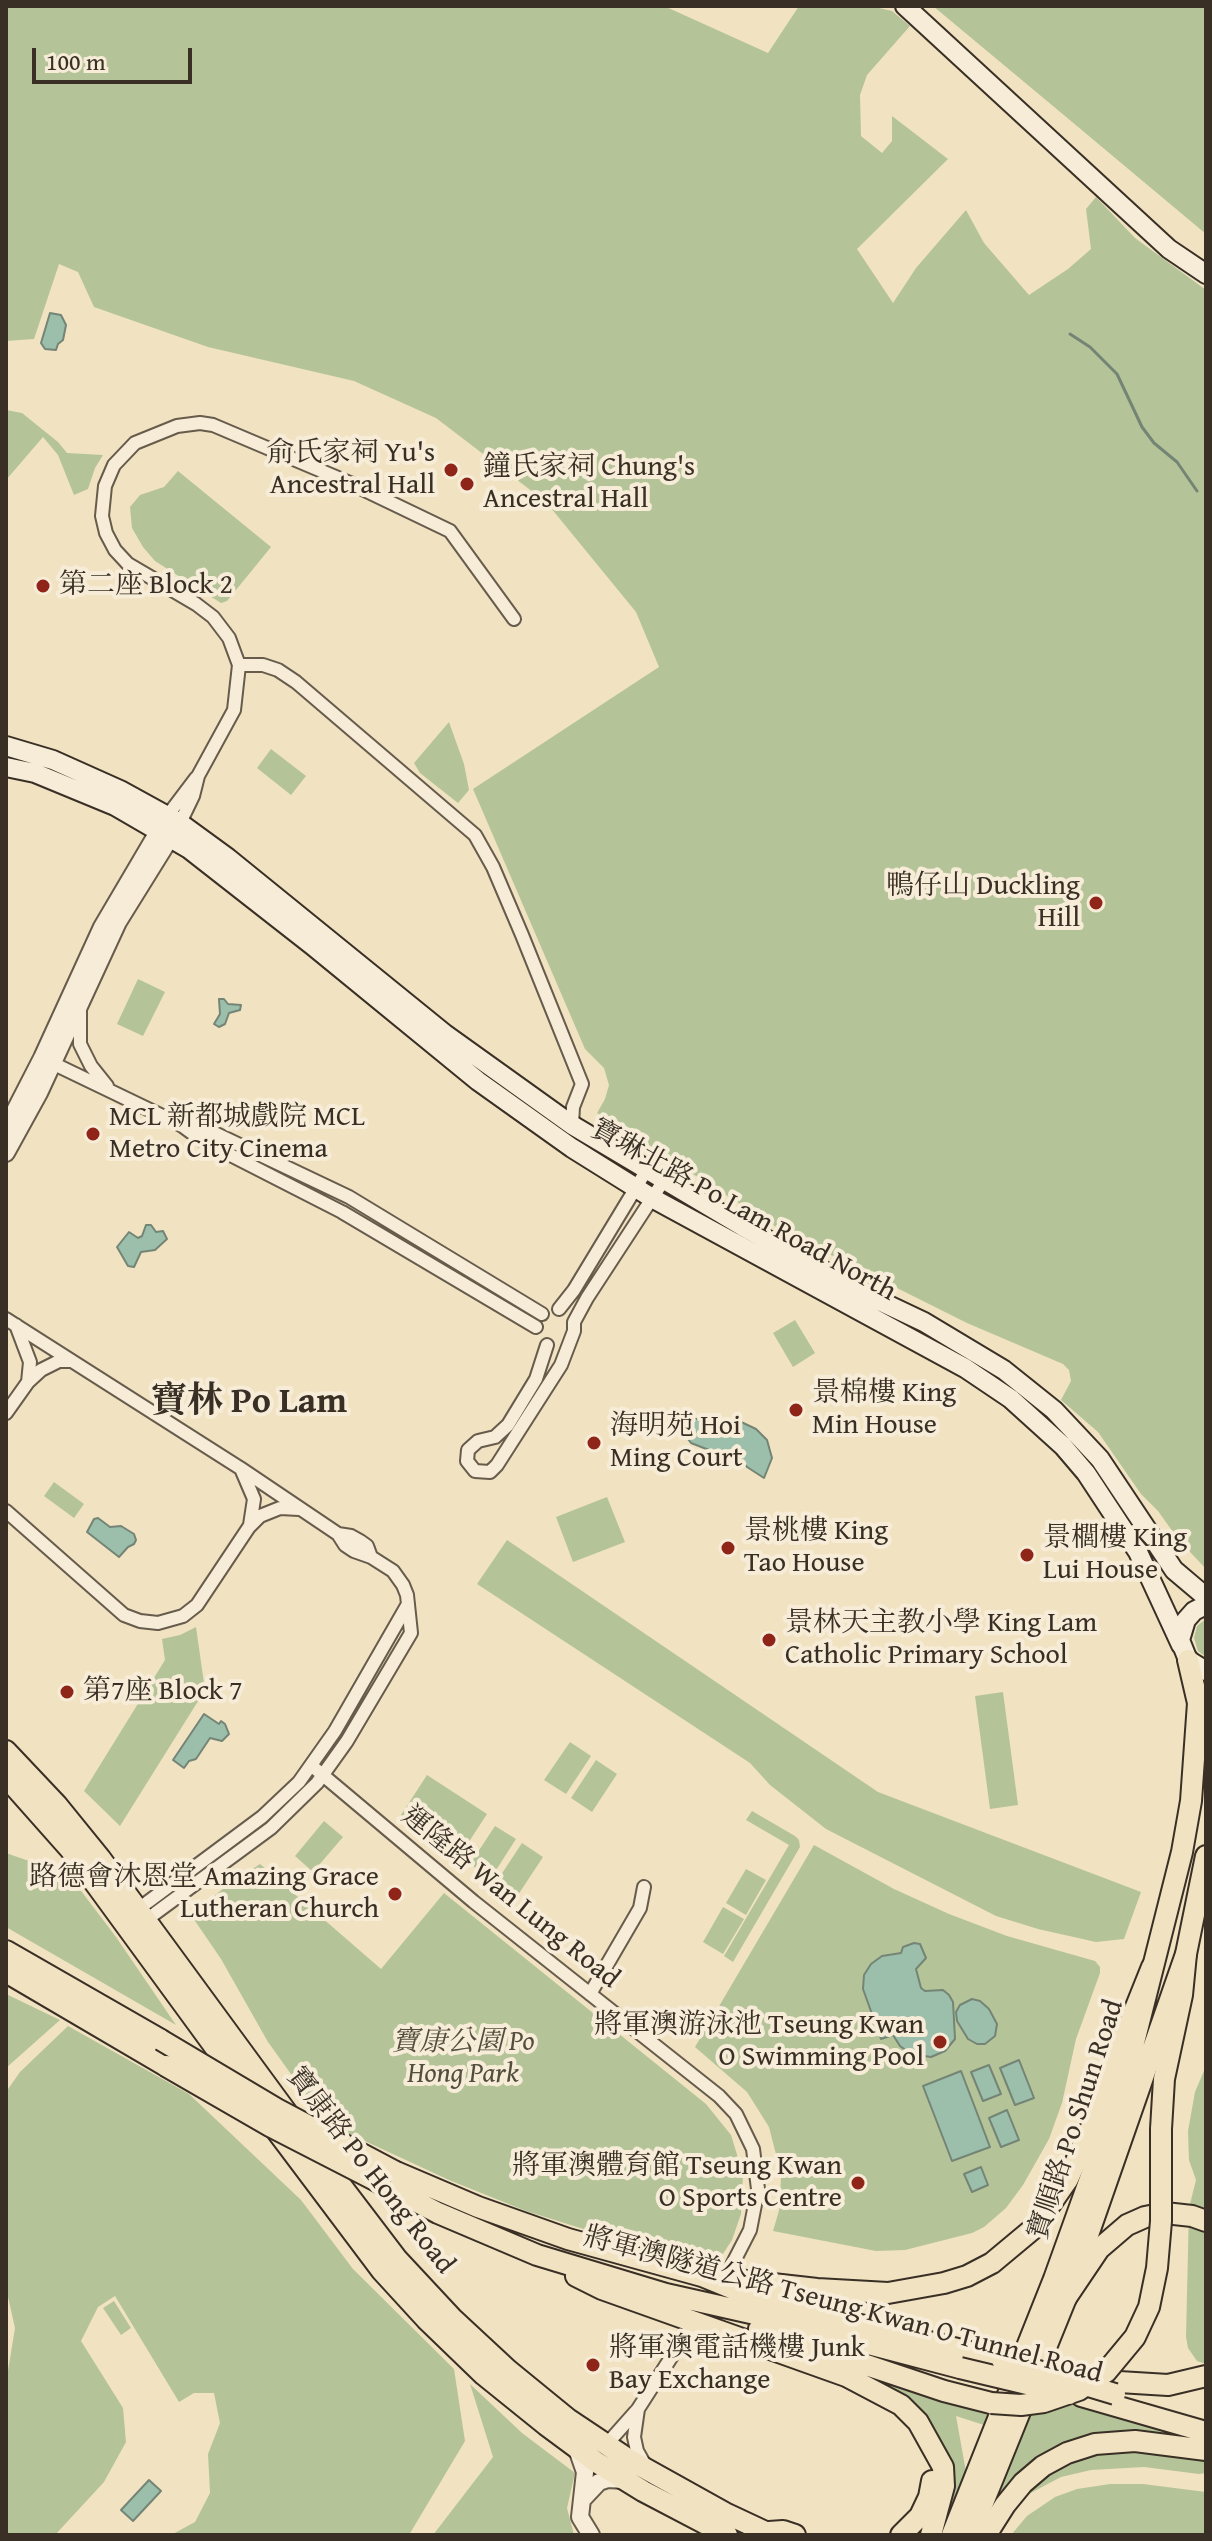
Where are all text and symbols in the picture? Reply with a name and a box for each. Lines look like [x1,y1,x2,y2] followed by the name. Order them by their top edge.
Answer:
[36,32,196,82] scale bar
[46,44,106,79] text: 100 m
[267,437,435,503] place label: 俞氏家祠 Yu's Ancestral Hall
[483,451,695,517] place label: 鐘氏家祠 Chung's Ancestral Hall
[442,461,460,479] marker: 俞氏家祠 Yu's Ancestral Hall
[458,475,476,493] marker: 鐘氏家祠 Chung's Ancestral Hall
[59,569,233,603] place label: 第二座 Block 2
[34,577,52,595] marker: 第二座 Block 2
[886,870,1080,936] place label: 鴨仔山 Duckling Hill
[1087,894,1105,912] marker: 鴨仔山 Duckling Hill
[109,1101,365,1167] place label: MCL 新都城戲院 MCL Metro City Cinema
[584,1113,902,1309] street label: 寶琳北路 Po Lam Road North
[84,1125,102,1143] marker: MCL 新都城戲院 MCL Metro City Cinema
[812,1377,956,1443] place label: 景棉樓 King Min House
[151,1381,347,1425] district label: 寶林 Po Lam
[787,1401,805,1419] marker: 景棉樓 King Min House
[610,1410,743,1476] place label: 海明苑 Hoi Ming Court
[585,1434,603,1452] marker: 海明苑 Hoi Ming Court
[744,1515,888,1581] place label: 景桃樓 King Tao House
[1043,1522,1187,1588] place label: 景櫚樓 King Lui House
[719,1539,737,1557] marker: 景桃樓 King Tao House
[1018,1546,1036,1564] marker: 景櫚樓 King Lui House
[785,1607,1097,1673] place label: 景林天主教小學 King Lam Catholic Primary School
[760,1631,778,1649] marker: 景林天主教小學 King Lam Catholic Primary School
[83,1675,243,1709] place label: 第7座 Block 7
[58,1683,76,1701] marker: 第7座 Block 7
[394,1800,626,1996] street label: 運隆路 Wan Lung Road
[29,1861,379,1927] place label: 路德會沐恩堂 Amazing Grace Lutheran Church
[386,1885,404,1903] marker: 路德會沐恩堂 Amazing Grace Lutheran Church
[1022,1996,1132,2244] street label: 寶順路 Po Shun Road
[594,2009,924,2075] place label: 將軍澳游泳池 Tseung Kwan O Swimming Pool
[391,2026,535,2092] park label: 寶康公園 Po Hong Park
[931,2033,949,2051] marker: 將軍澳游泳池 Tseung Kwan O Swimming Pool
[279,2061,461,2281] street label: 寶康路 Po Hong Road
[512,2150,842,2216] place label: 將軍澳體育館 Tseung Kwan O Sports Centre
[849,2174,867,2192] marker: 將軍澳體育館 Tseung Kwan O Sports Centre
[580,2220,1106,2392] street label: 將軍澳隧道公路 Tseung Kwan O Tunnel Road
[609,2332,865,2398] place label: 將軍澳電話機樓 Junk Bay Exchange
[584,2356,602,2374] marker: 將軍澳電話機樓 Junk Bay Exchange

